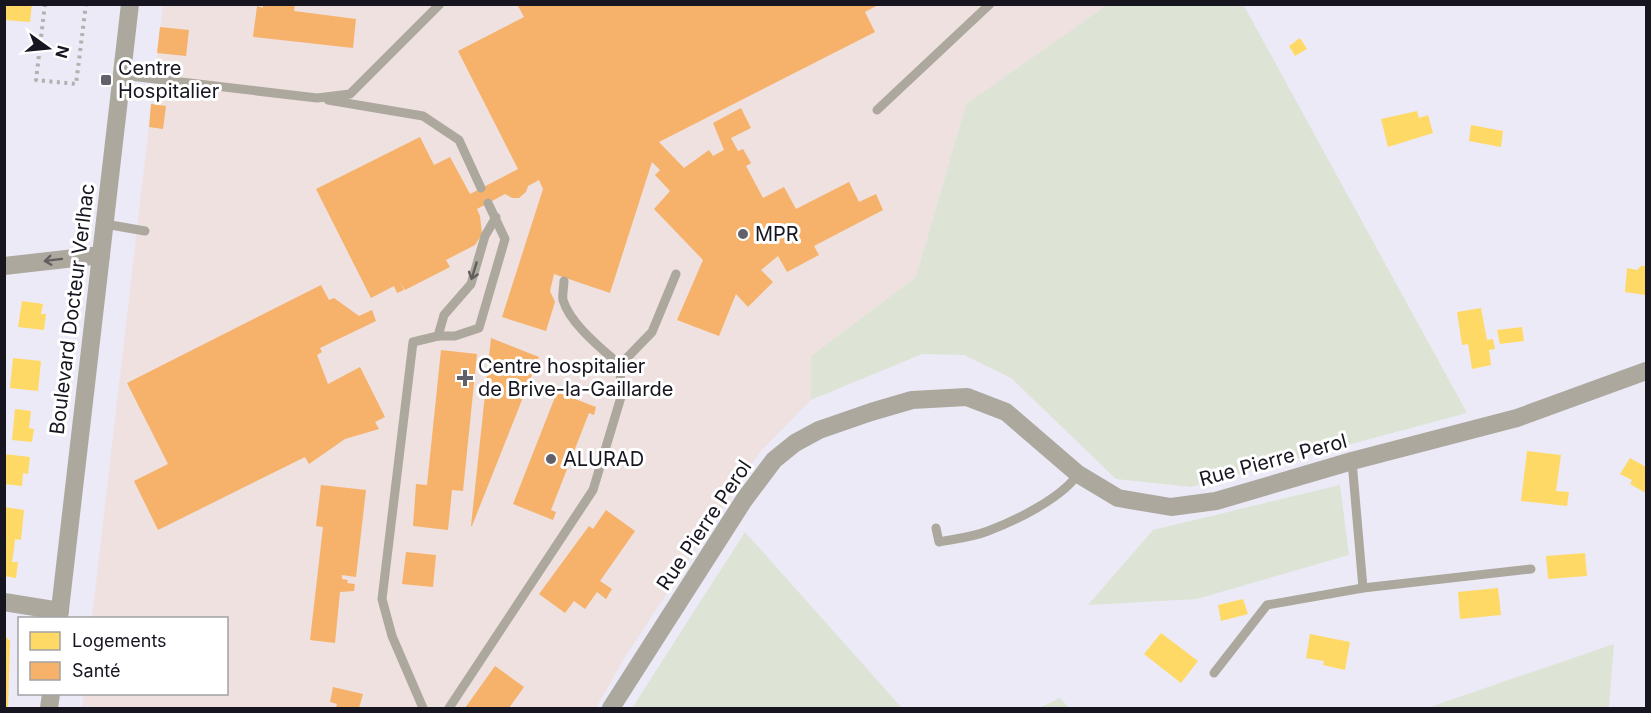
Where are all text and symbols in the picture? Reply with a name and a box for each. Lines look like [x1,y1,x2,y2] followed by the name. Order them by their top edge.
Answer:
[18,18,78,78] north arrow
[51,43,74,60] text: N
[118,56,220,103] place label: Centre Hospitalier
[99,73,113,87] marker: Centre Hospitalier
[45,182,99,436] street label: Boulevard Docteur Verlhac
[755,222,799,246] place label: MPR
[736,227,750,241] marker: MPR
[43,255,63,266] one-way arrow
[468,261,479,280] one-way arrow
[478,354,673,401] place label: Centre hospitalier de Brive-la-Gaillarde
[456,369,474,387] marker: Centre hospitalier de Brive-la-Gaillarde
[1197,429,1349,491] street label: Rue Pierre Perol
[563,447,644,471] place label: ALURAD
[544,452,558,466] marker: ALURAD
[652,455,756,595] street label: Rue Pierre Perol
[18,617,228,695] legend
[72,630,167,651] text: Logements
[72,660,121,681] text: Santé

